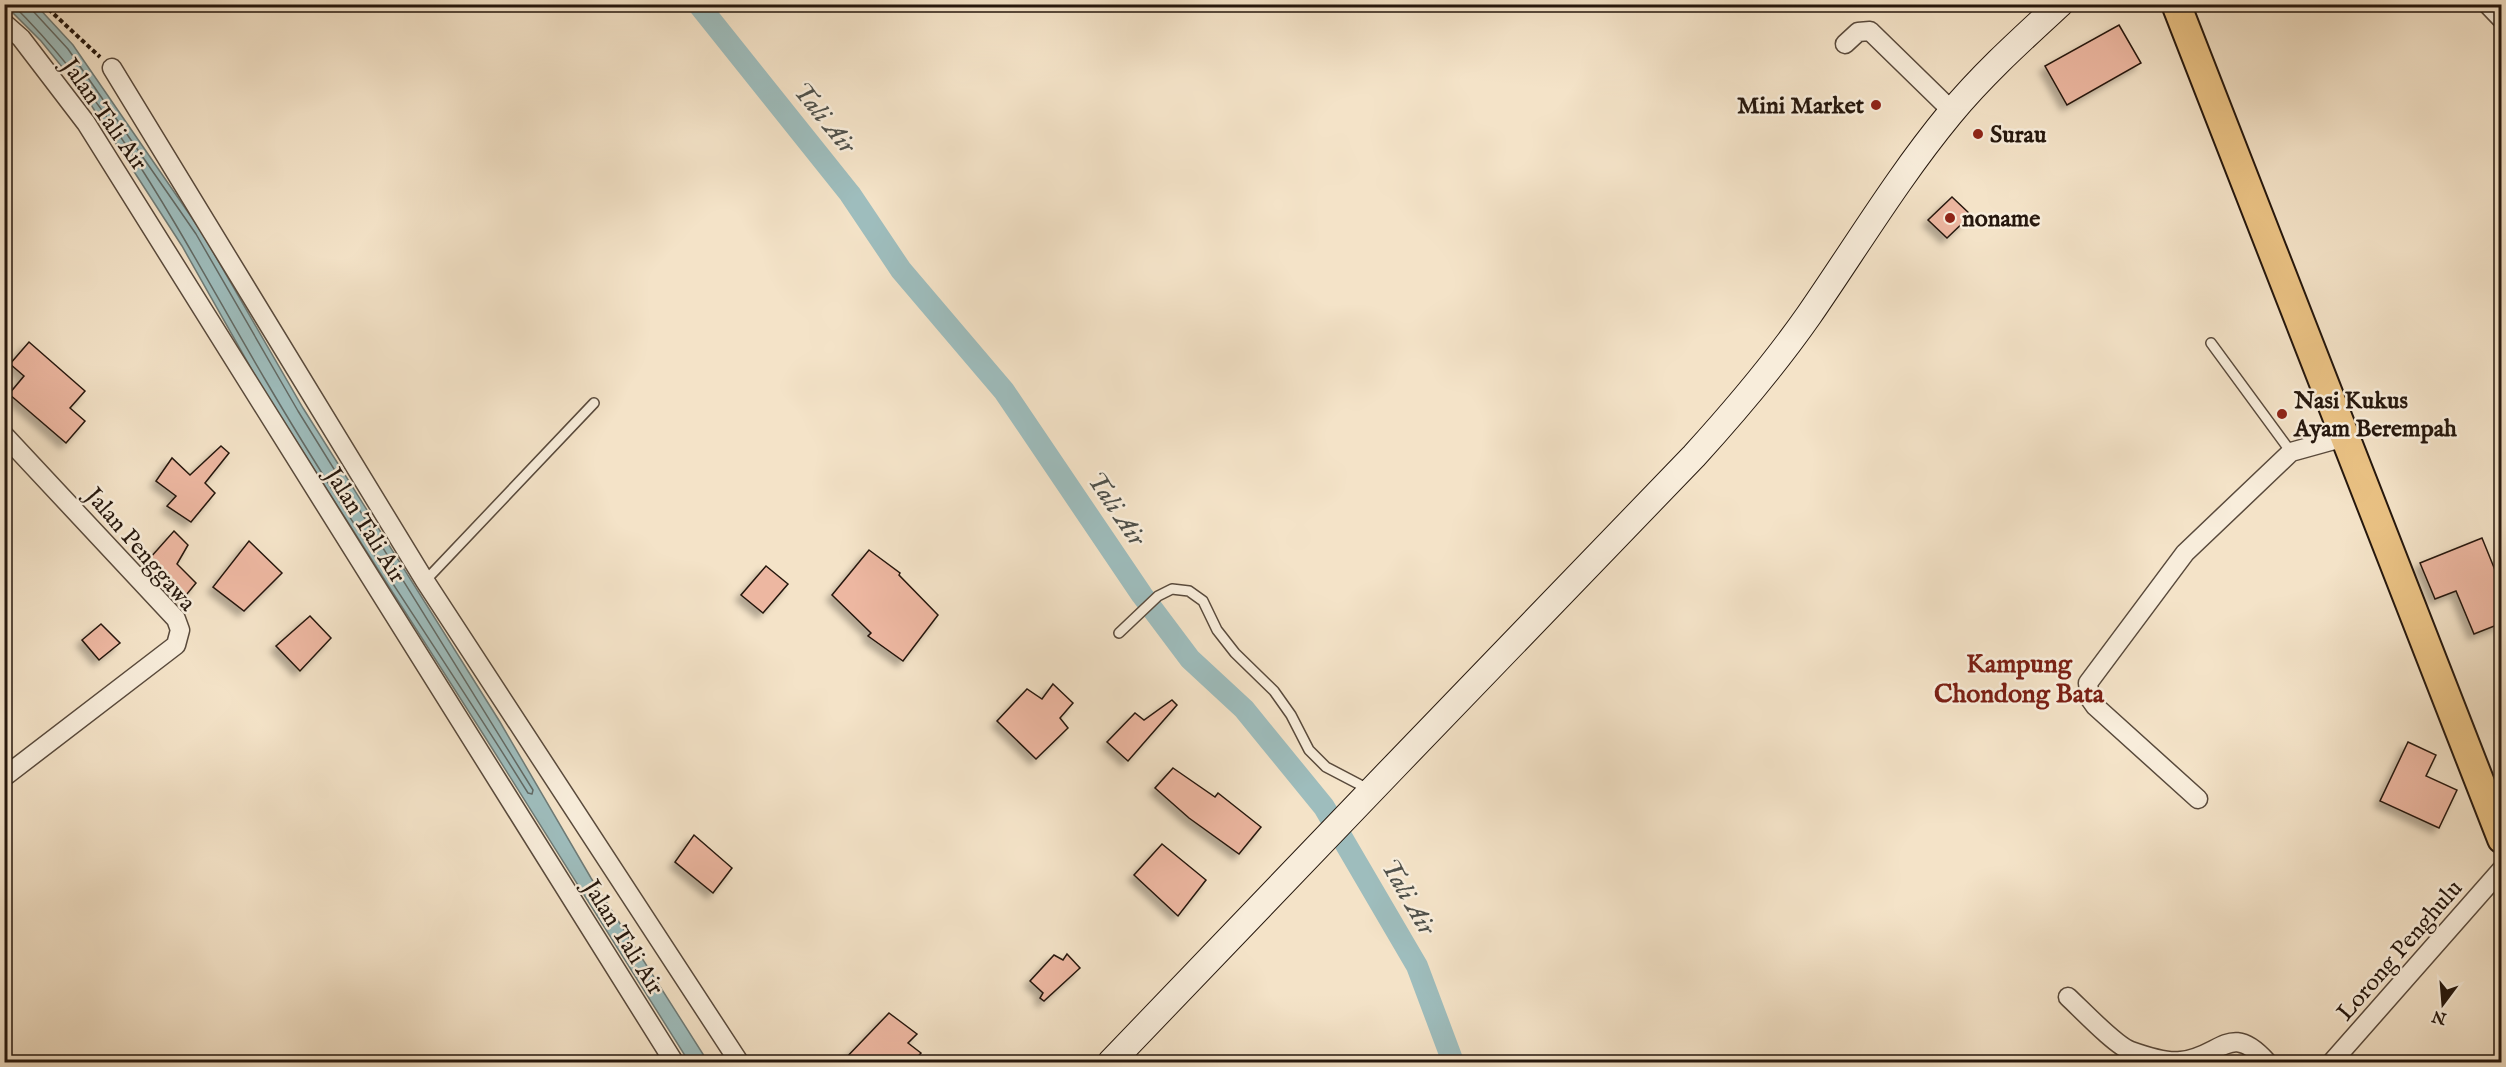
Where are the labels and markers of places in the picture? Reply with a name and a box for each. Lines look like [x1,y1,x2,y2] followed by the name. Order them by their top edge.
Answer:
[1737,91,1865,122] place label: Mini Market
[1869,98,1883,112] marker: Mini Market
[1990,120,2047,151] place label: Surau
[1971,127,1985,141] marker: Surau
[1962,204,2040,235] place label: noname
[1943,211,1957,225] marker: noname
[2293,386,2457,445] place label: Nasi Kukus Ayam Berempah
[2275,407,2289,421] marker: Nasi Kukus Ayam Berempah

